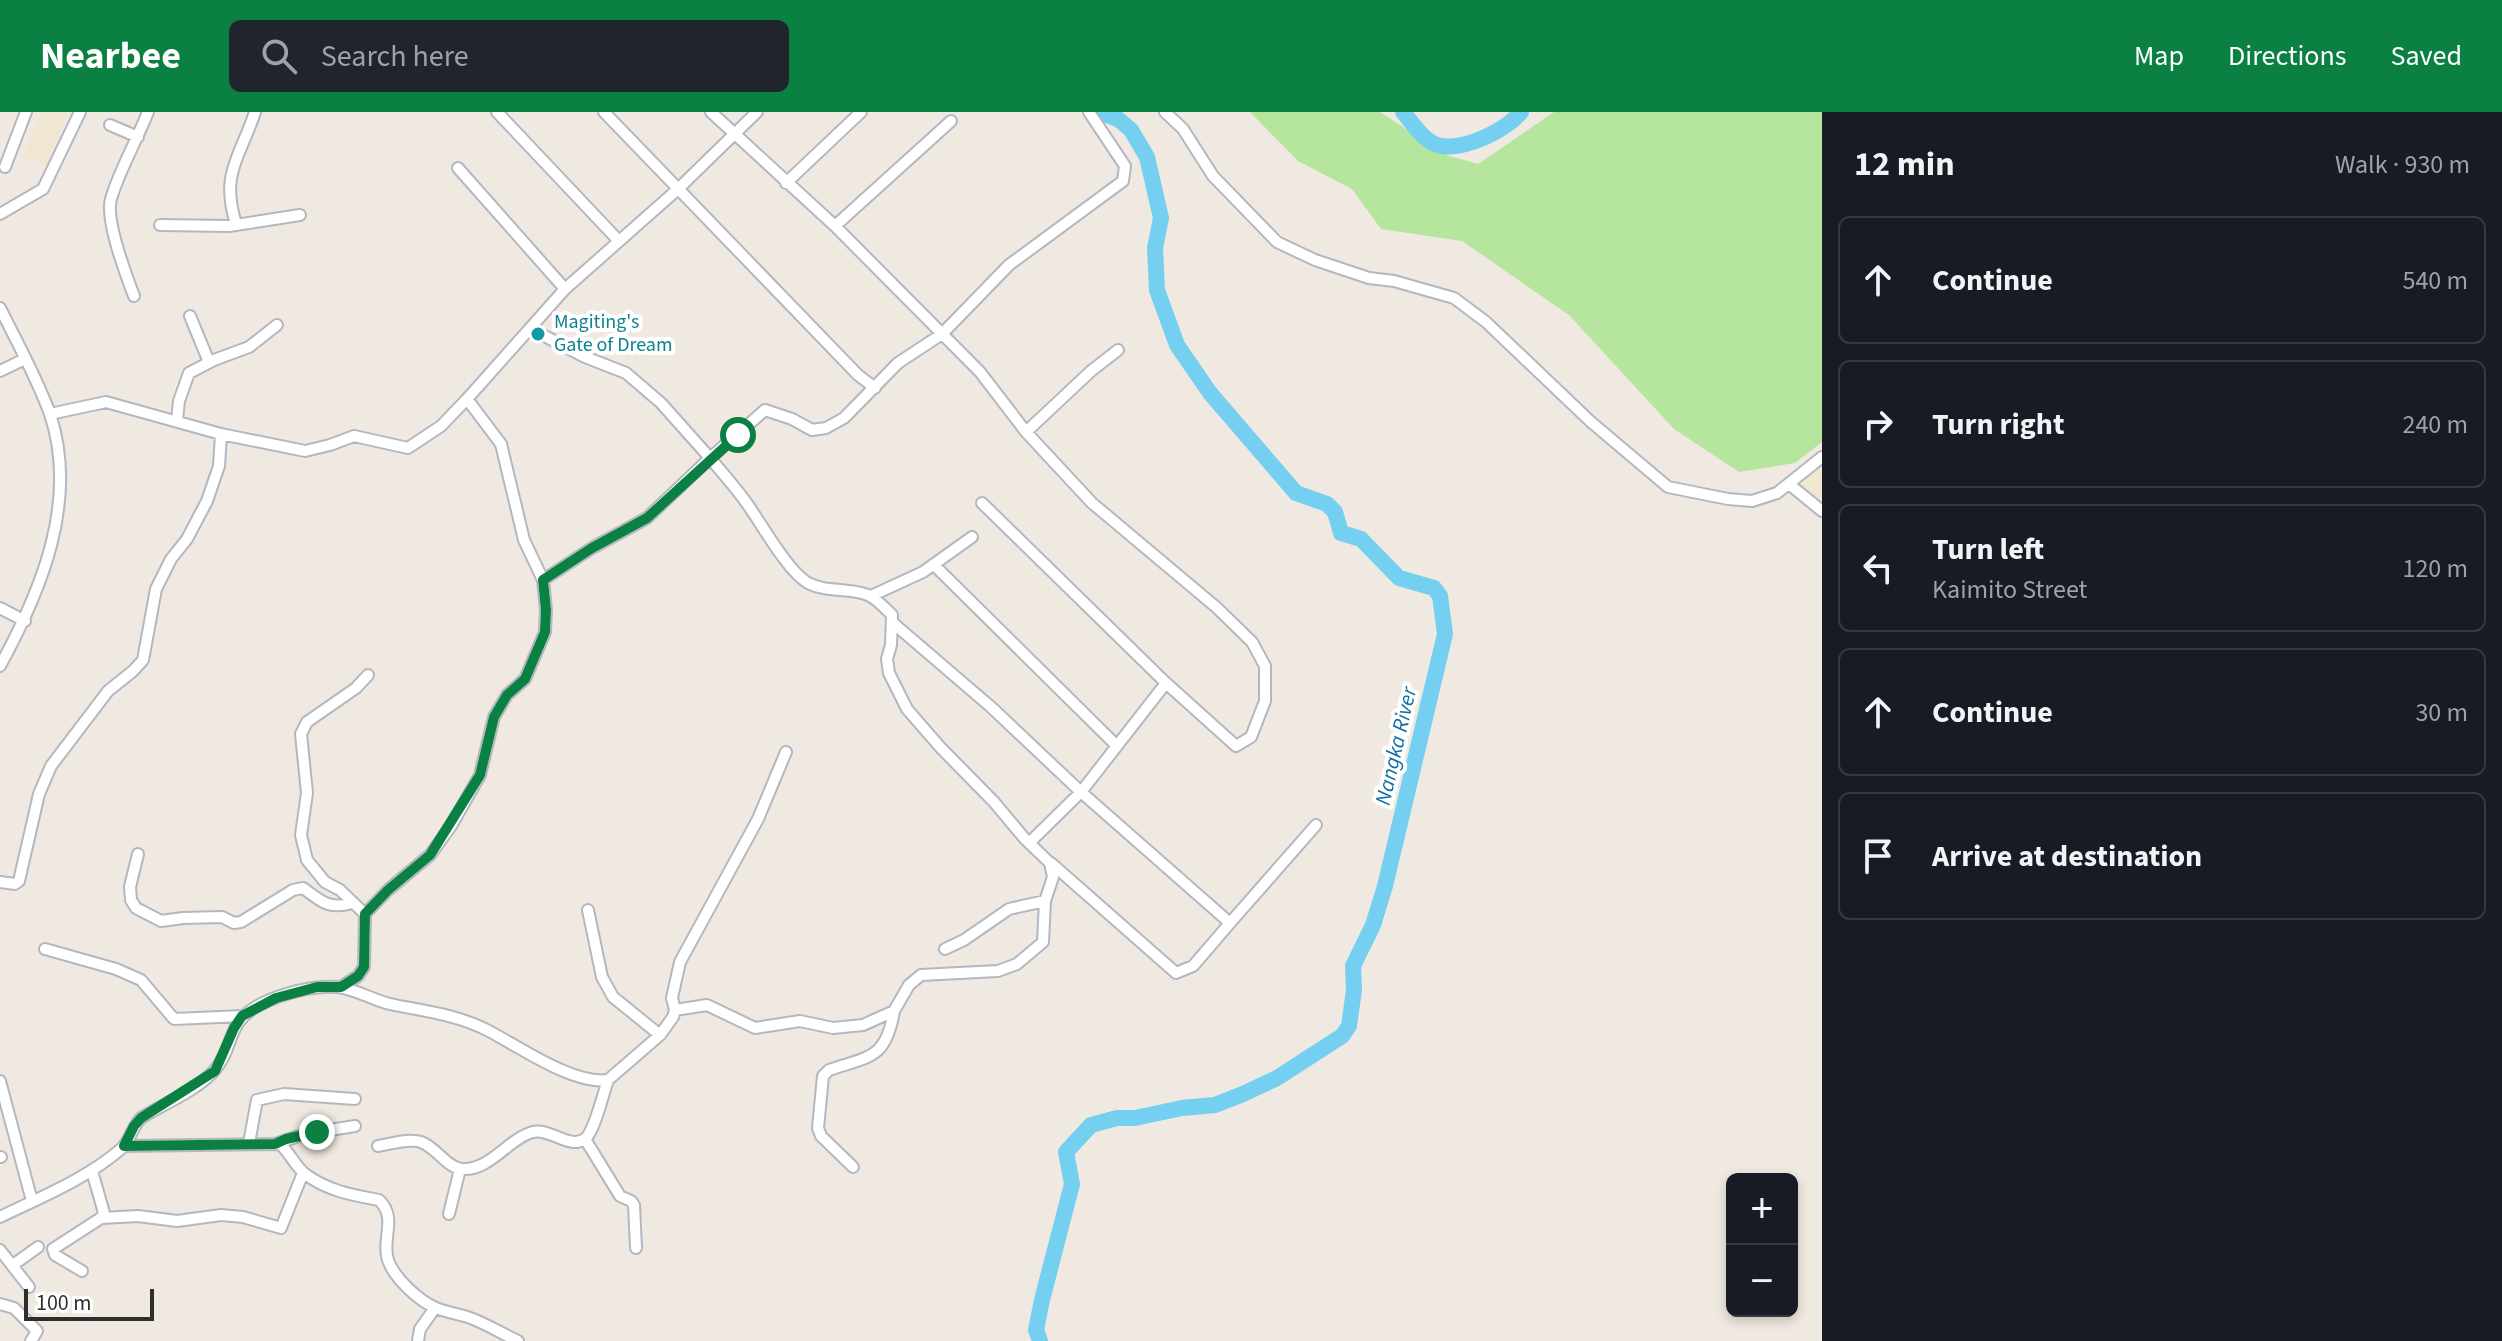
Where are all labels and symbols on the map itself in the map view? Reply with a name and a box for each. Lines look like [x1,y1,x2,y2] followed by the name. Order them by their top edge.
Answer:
[554,308,673,359] place label: Magiting's Gate of Dream
[529,325,547,343] marker: Magiting's Gate of Dream
[720,417,756,453] route start
[1367,682,1425,808] water label: Nangka River
[299,1114,335,1150] route end
[24,1285,154,1321] scale bar

